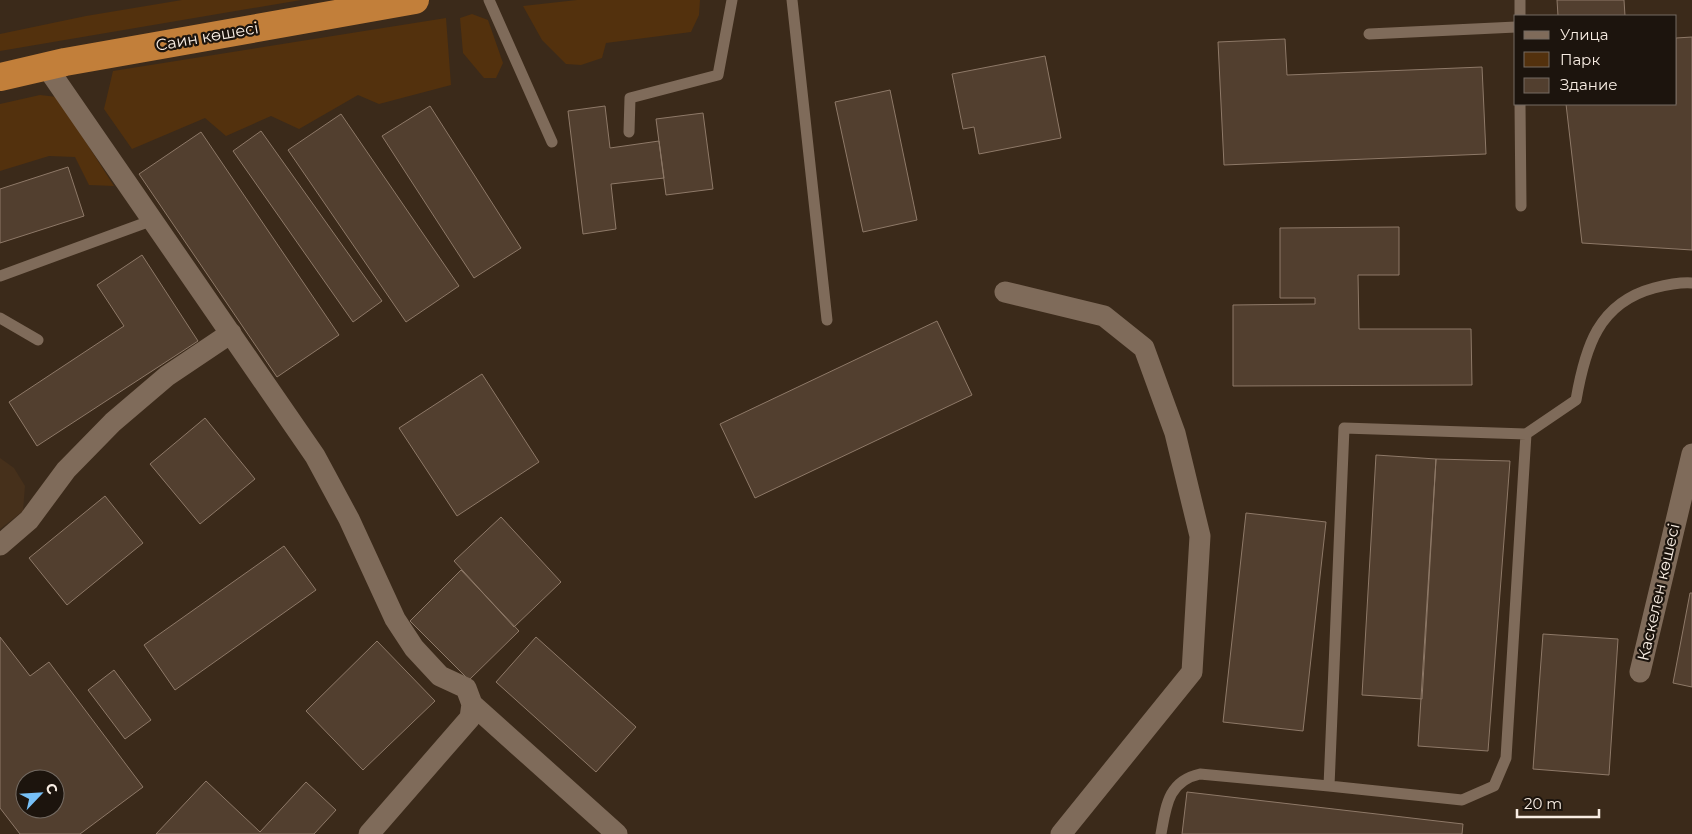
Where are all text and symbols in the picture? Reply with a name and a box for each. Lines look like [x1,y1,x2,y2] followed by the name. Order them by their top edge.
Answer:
[1514,15,1677,105] legend
[154,18,260,55] street label: Саин көшесі
[1560,25,1608,44] text: Улица
[1560,50,1600,69] text: Парк
[1560,75,1618,94] text: Здание
[1633,522,1684,663] street label: Каскелен көшесі
[15,769,65,819] north arrow
[41,780,62,797] text: С
[1517,786,1600,818] scale bar
[1524,794,1562,813] text: 20 m

